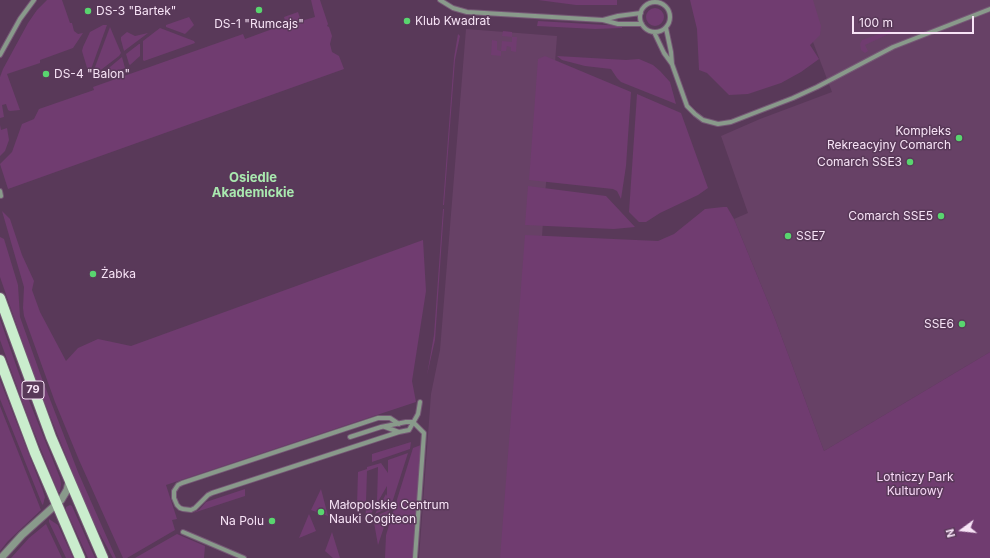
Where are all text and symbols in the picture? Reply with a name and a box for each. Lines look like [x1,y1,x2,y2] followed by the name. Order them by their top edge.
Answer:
[96,4,176,18] place label: DS-3 "Bartek"
[254,5,264,15] marker: DS-1 "Rumcajs"
[83,6,93,16] marker: DS-3 "Bartek"
[854,8,976,34] scale bar
[415,14,490,28] place label: Klub Kwadrat
[859,15,893,30] text: 100 m
[402,16,412,26] marker: Klub Kwadrat
[214,17,304,31] place label: DS-1 "Rumcajs"
[54,67,130,81] place label: DS-4 "Balon"
[41,69,51,79] marker: DS-4 "Balon"
[827,124,951,152] place label: Kompleks Rekreacyjny Comarch
[954,133,964,143] marker: Kompleks Rekreacyjny Comarch
[817,155,902,169] place label: Comarch SSE3
[905,157,915,167] marker: Comarch SSE3
[212,170,294,201] district label: Osiedle Akademickie
[848,209,933,223] place label: Comarch SSE5
[936,211,946,221] marker: Comarch SSE5
[796,229,825,243] place label: SSE7
[783,231,793,241] marker: SSE7
[101,267,136,281] place label: Żabka
[88,269,98,279] marker: Żabka
[924,317,954,331] place label: SSE6
[957,319,967,329] marker: SSE6
[22,381,44,399] road number: 79
[876,470,954,498] park label: Lotniczy Park Kulturowy
[329,498,449,526] place label: Małopolskie Centrum Nauki Cogiteon
[316,507,326,517] marker: Małopolskie Centrum Nauki Cogiteon
[942,510,982,550] north arrow
[220,514,264,528] place label: Na Polu
[267,516,277,526] marker: Na Polu
[943,527,958,539] text: N

